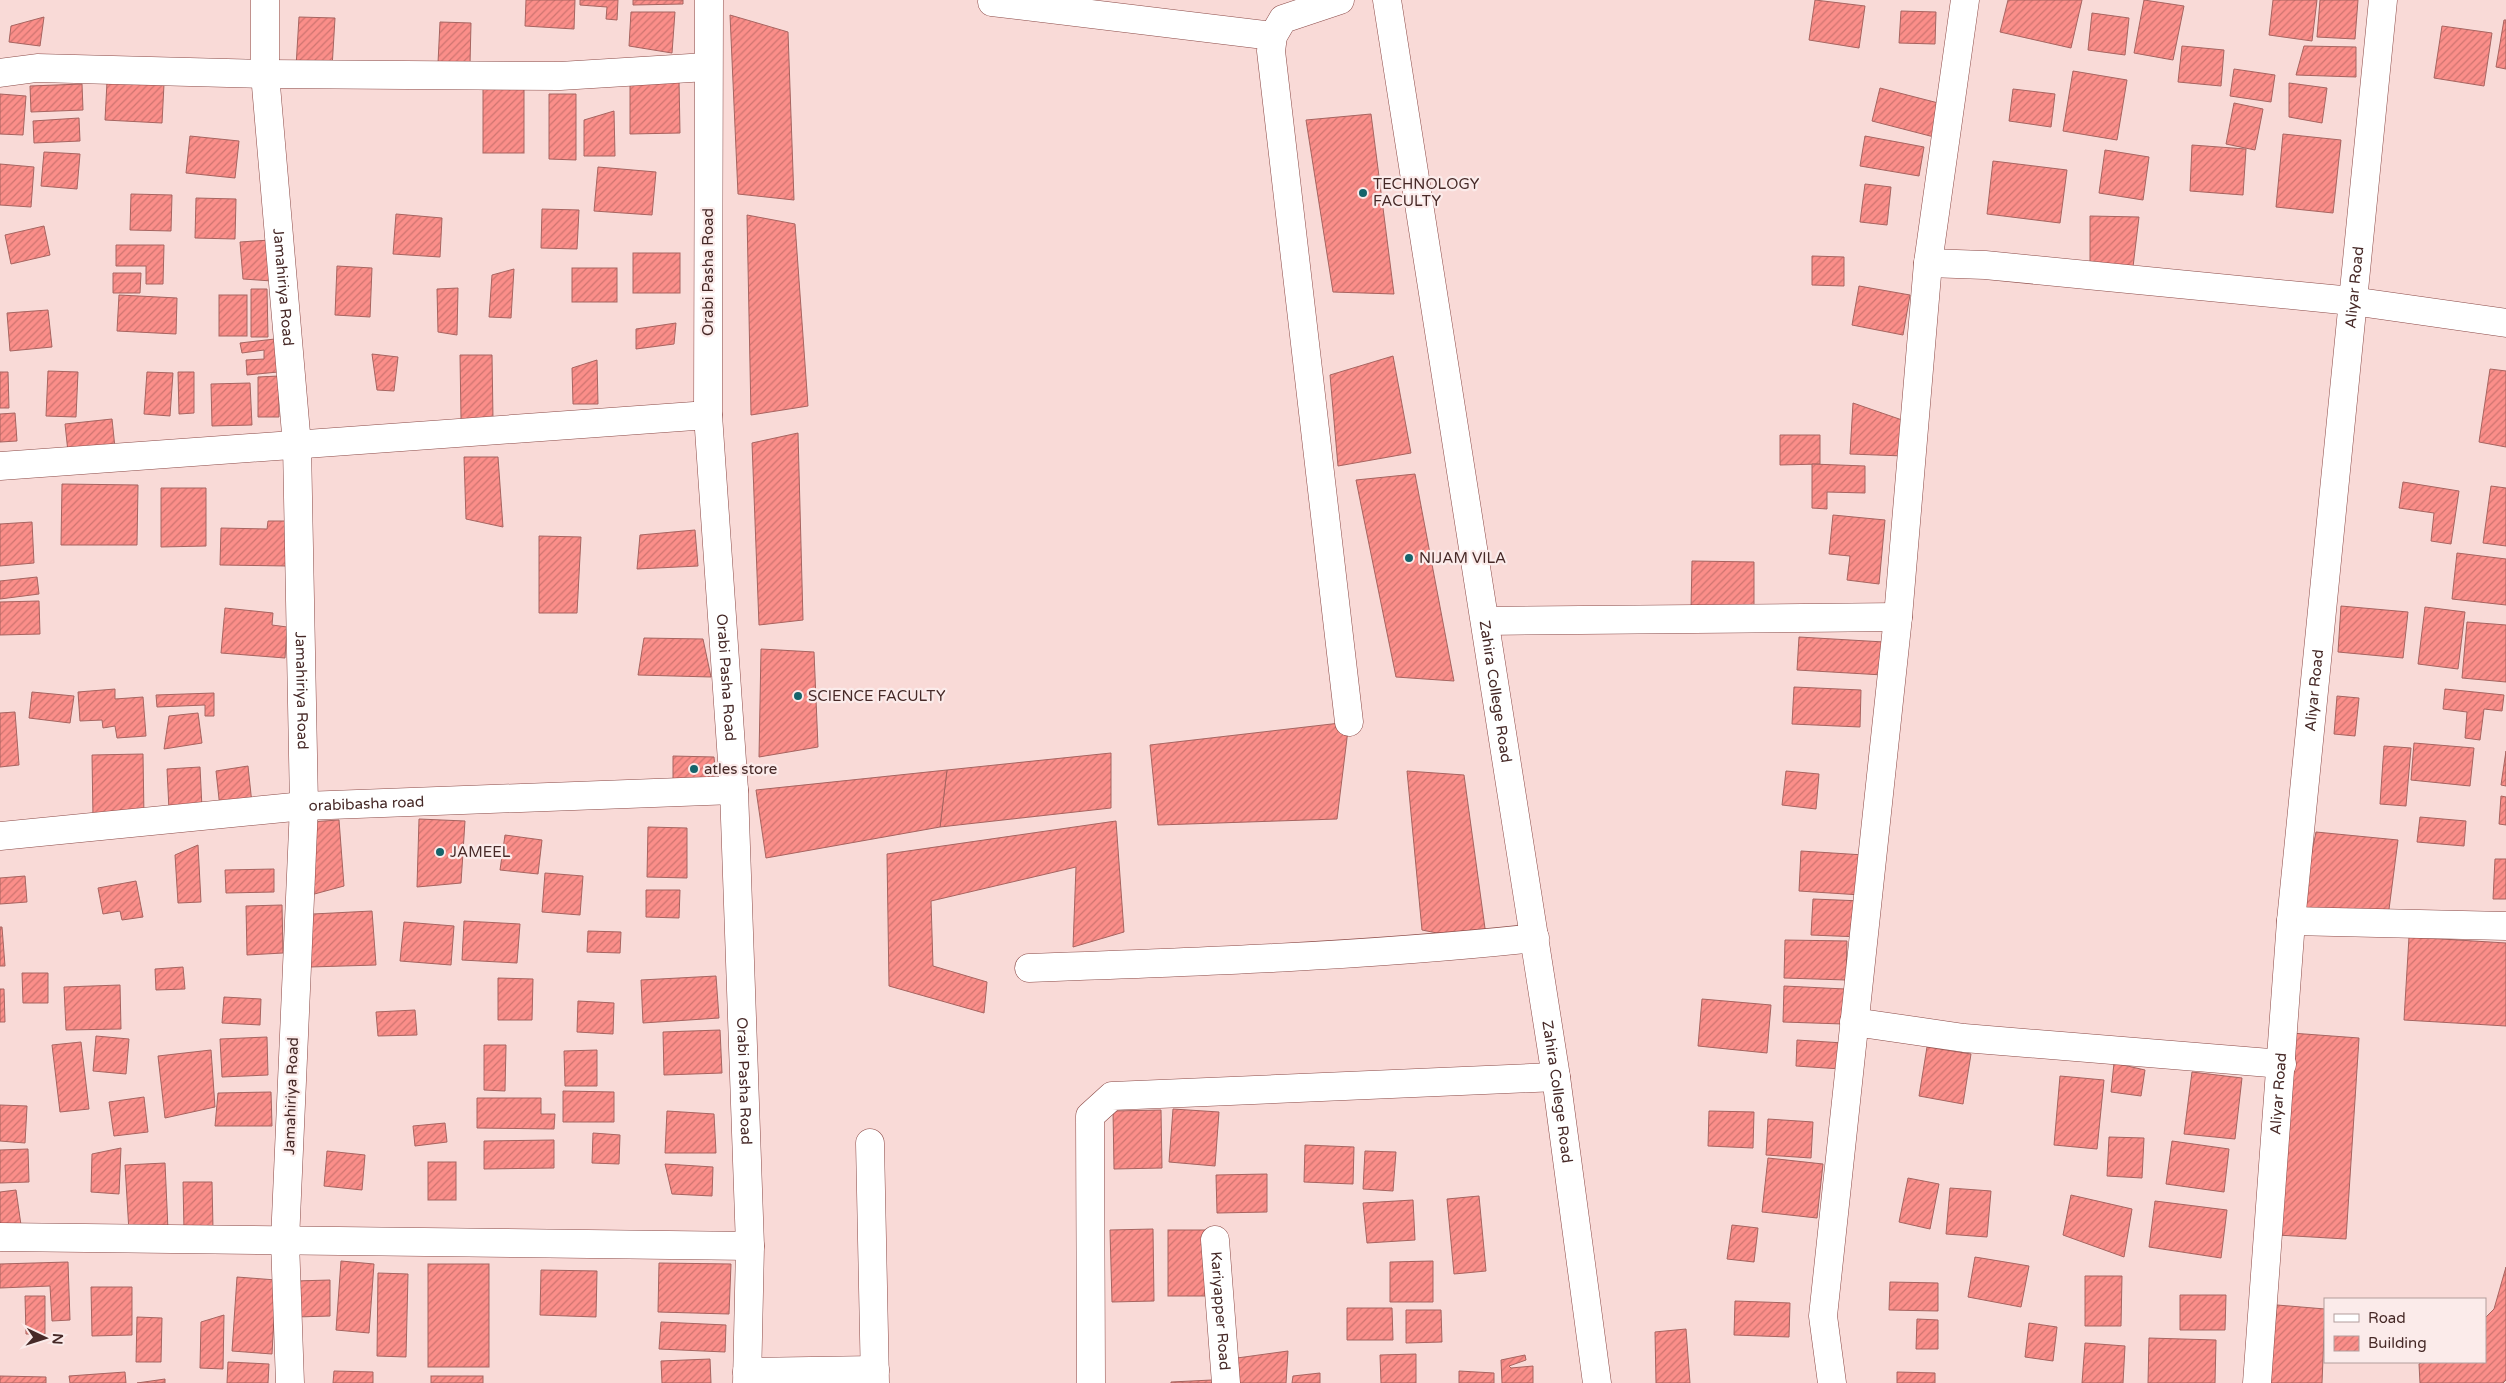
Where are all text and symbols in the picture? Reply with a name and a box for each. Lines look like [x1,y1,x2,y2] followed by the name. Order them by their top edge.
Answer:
[1373,175,1480,210] place label: TECHNOLOGY FACULTY
[1357,187,1369,199] marker: TECHNOLOGY FACULTY
[699,208,717,336] street label: Orabi Pasha Road
[269,228,297,347] street label: Jamahiriya Road
[2341,246,2367,329] street label: Aliyar Road
[1419,549,1506,567] place label: NIJAM VILA
[1403,552,1415,564] marker: NIJAM VILA
[713,613,740,742] street label: Orabi Pasha Road
[1475,619,1516,764] street label: Zahira College Road
[292,631,312,750] street label: Jamahiriya Road
[2301,649,2327,732] street label: Aliyar Road
[808,687,946,705] place label: SCIENCE FACULTY
[792,690,804,702] marker: SCIENCE FACULTY
[704,760,777,778] place label: atles store
[688,763,700,775] marker: atles store
[308,793,425,815] street label: orabibasha road
[450,843,511,861] place label: JAMEEL
[434,846,446,858] marker: JAMEEL
[733,1017,755,1145] street label: Orabi Pasha Road
[1538,1019,1576,1164] street label: Zahira College Road
[280,1037,302,1155] street label: Jamahiriya Road
[2266,1052,2290,1136] street label: Aliyar Road
[1207,1251,1234,1371] street label: Kariyapper Road
[2324,1298,2486,1363] legend
[2368,1309,2406,1327] text: Road
[20,1313,70,1363] north arrow
[49,1333,66,1345] text: N
[2368,1334,2427,1352] text: Building

